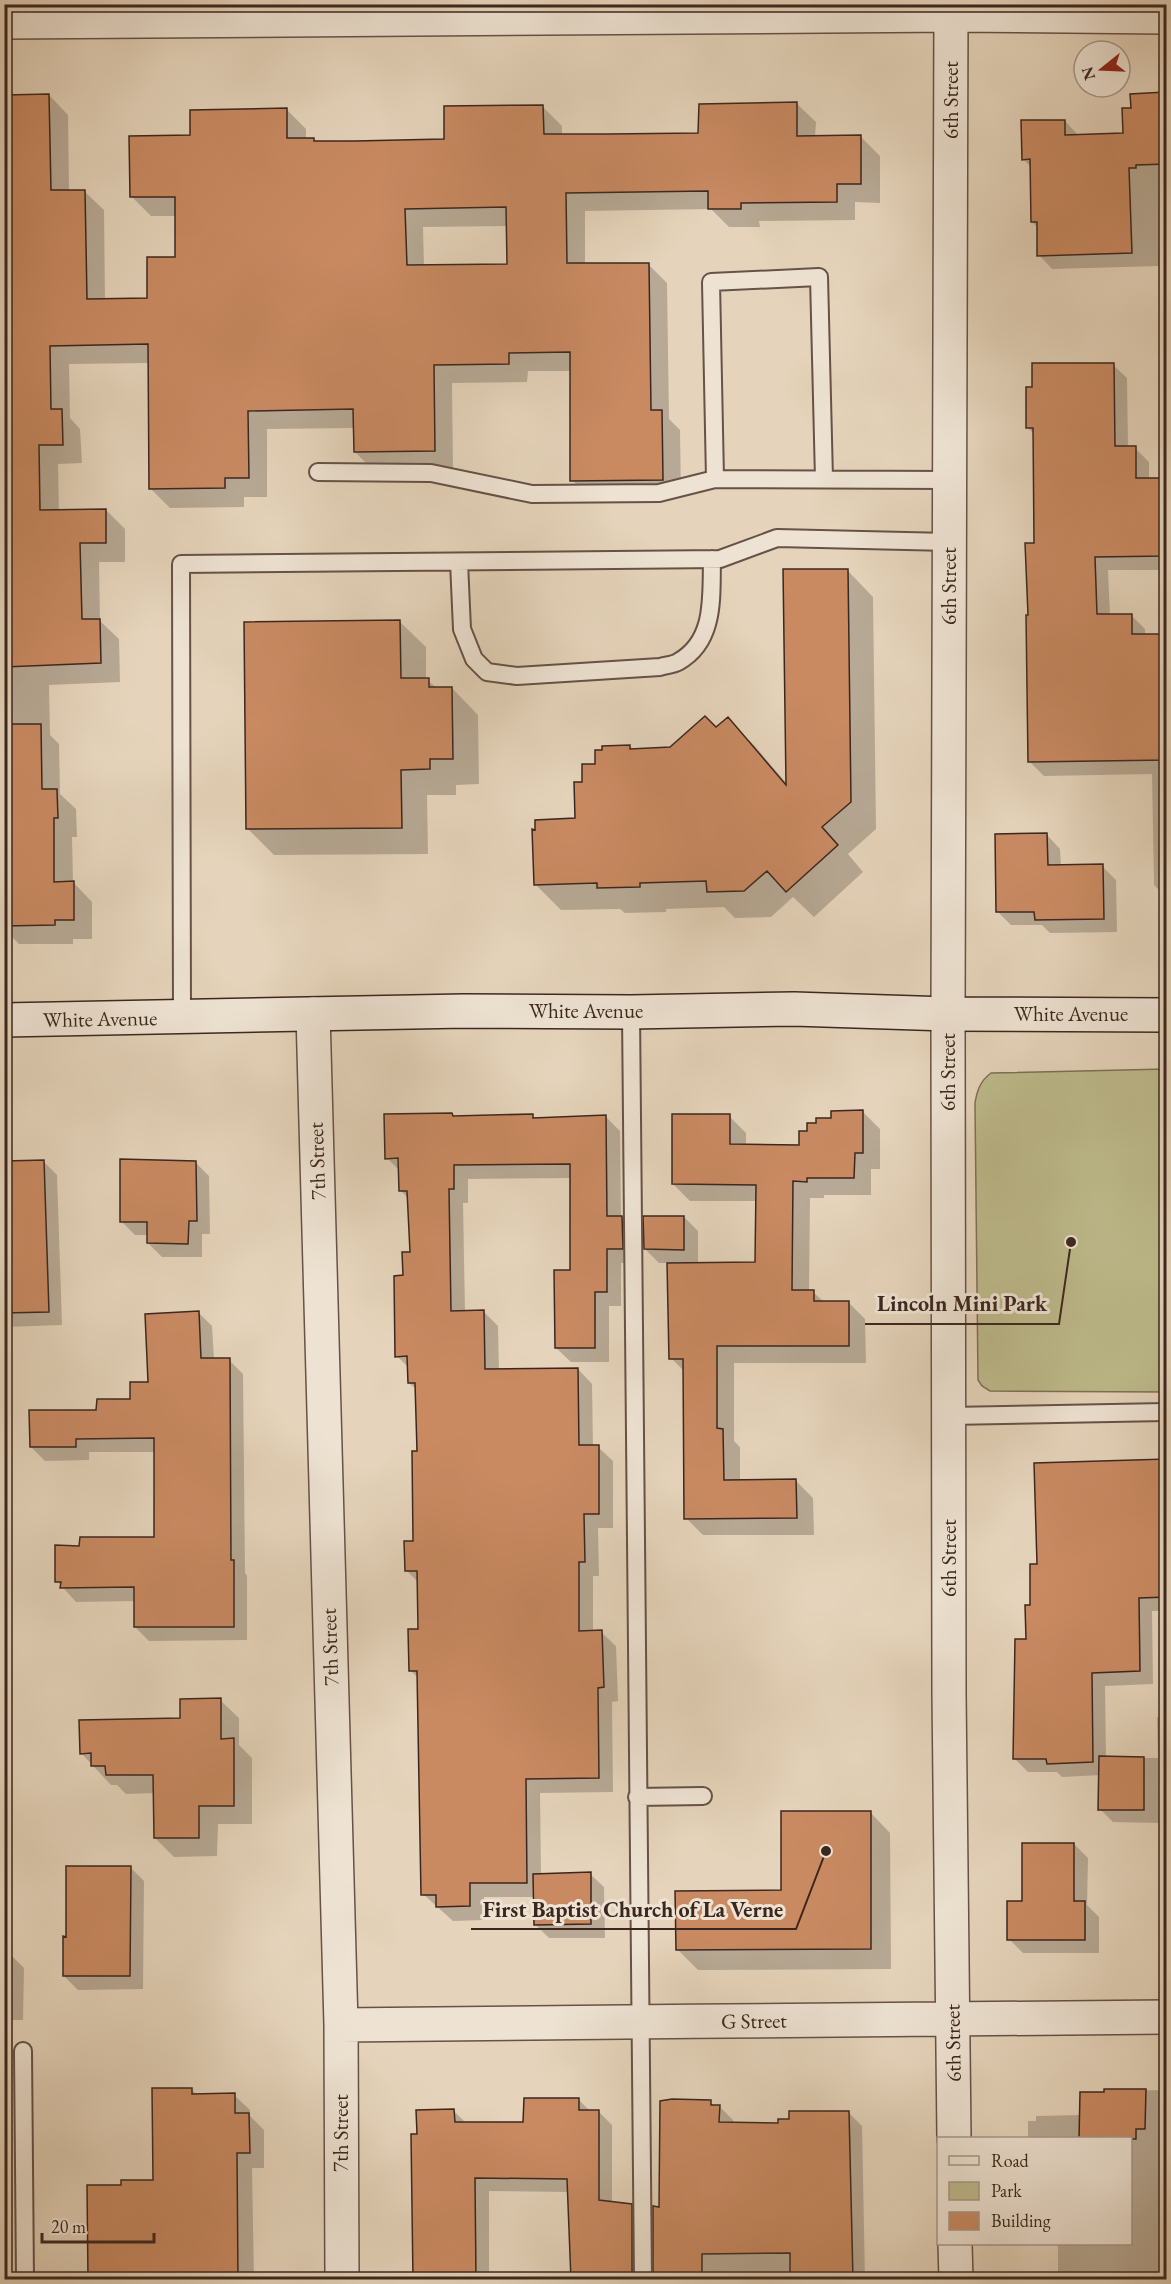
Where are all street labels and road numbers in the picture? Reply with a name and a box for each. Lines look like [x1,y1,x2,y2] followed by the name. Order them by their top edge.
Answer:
[937,61,964,139] street label: 6th Street
[935,547,962,625] street label: 6th Street
[529,997,643,1024] street label: White Avenue
[1014,1000,1128,1027] street label: White Avenue
[43,1004,157,1033] street label: White Avenue
[934,1033,961,1111] street label: 6th Street
[302,1121,331,1200] street label: 7th Street
[935,1519,962,1597] street label: 6th Street
[315,1607,344,1686] street label: 7th Street
[938,2003,967,2082] street label: 6th Street
[721,2006,787,2035] street label: G Street
[327,2094,354,2172] street label: 7th Street

